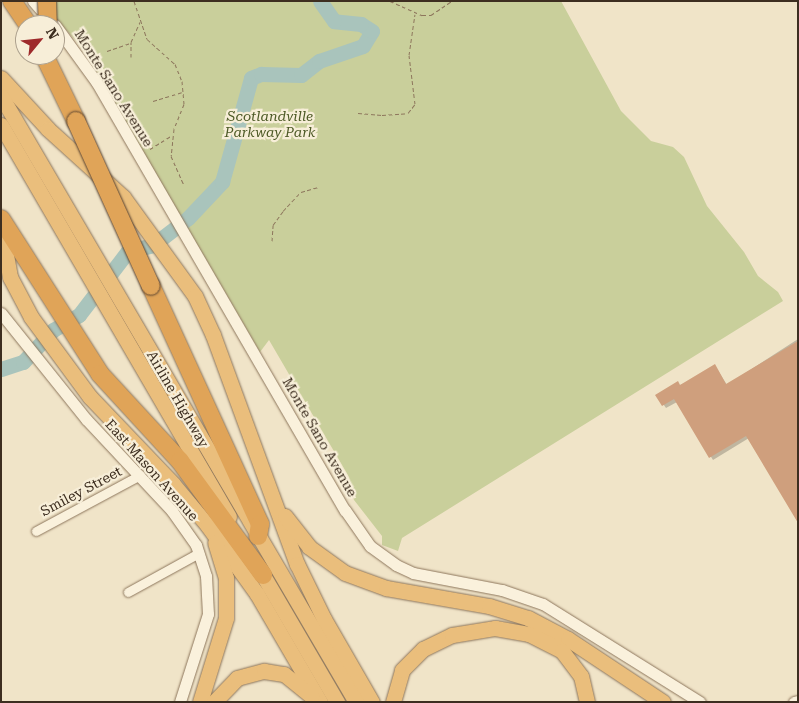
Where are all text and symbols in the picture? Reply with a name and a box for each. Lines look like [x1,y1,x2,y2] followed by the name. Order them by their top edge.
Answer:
[15,15,65,65] north arrow
[43,25,62,42] text: N
[71,26,157,150] street label: Monte Sano Avenue
[225,108,315,140] park label: Scotlandville Parkway Park
[143,348,213,450] street label: Airline Highway
[279,374,361,500] street label: Monte Sano Avenue
[102,416,202,524] street label: East Mason Avenue
[37,463,125,519] street label: Smiley Street

